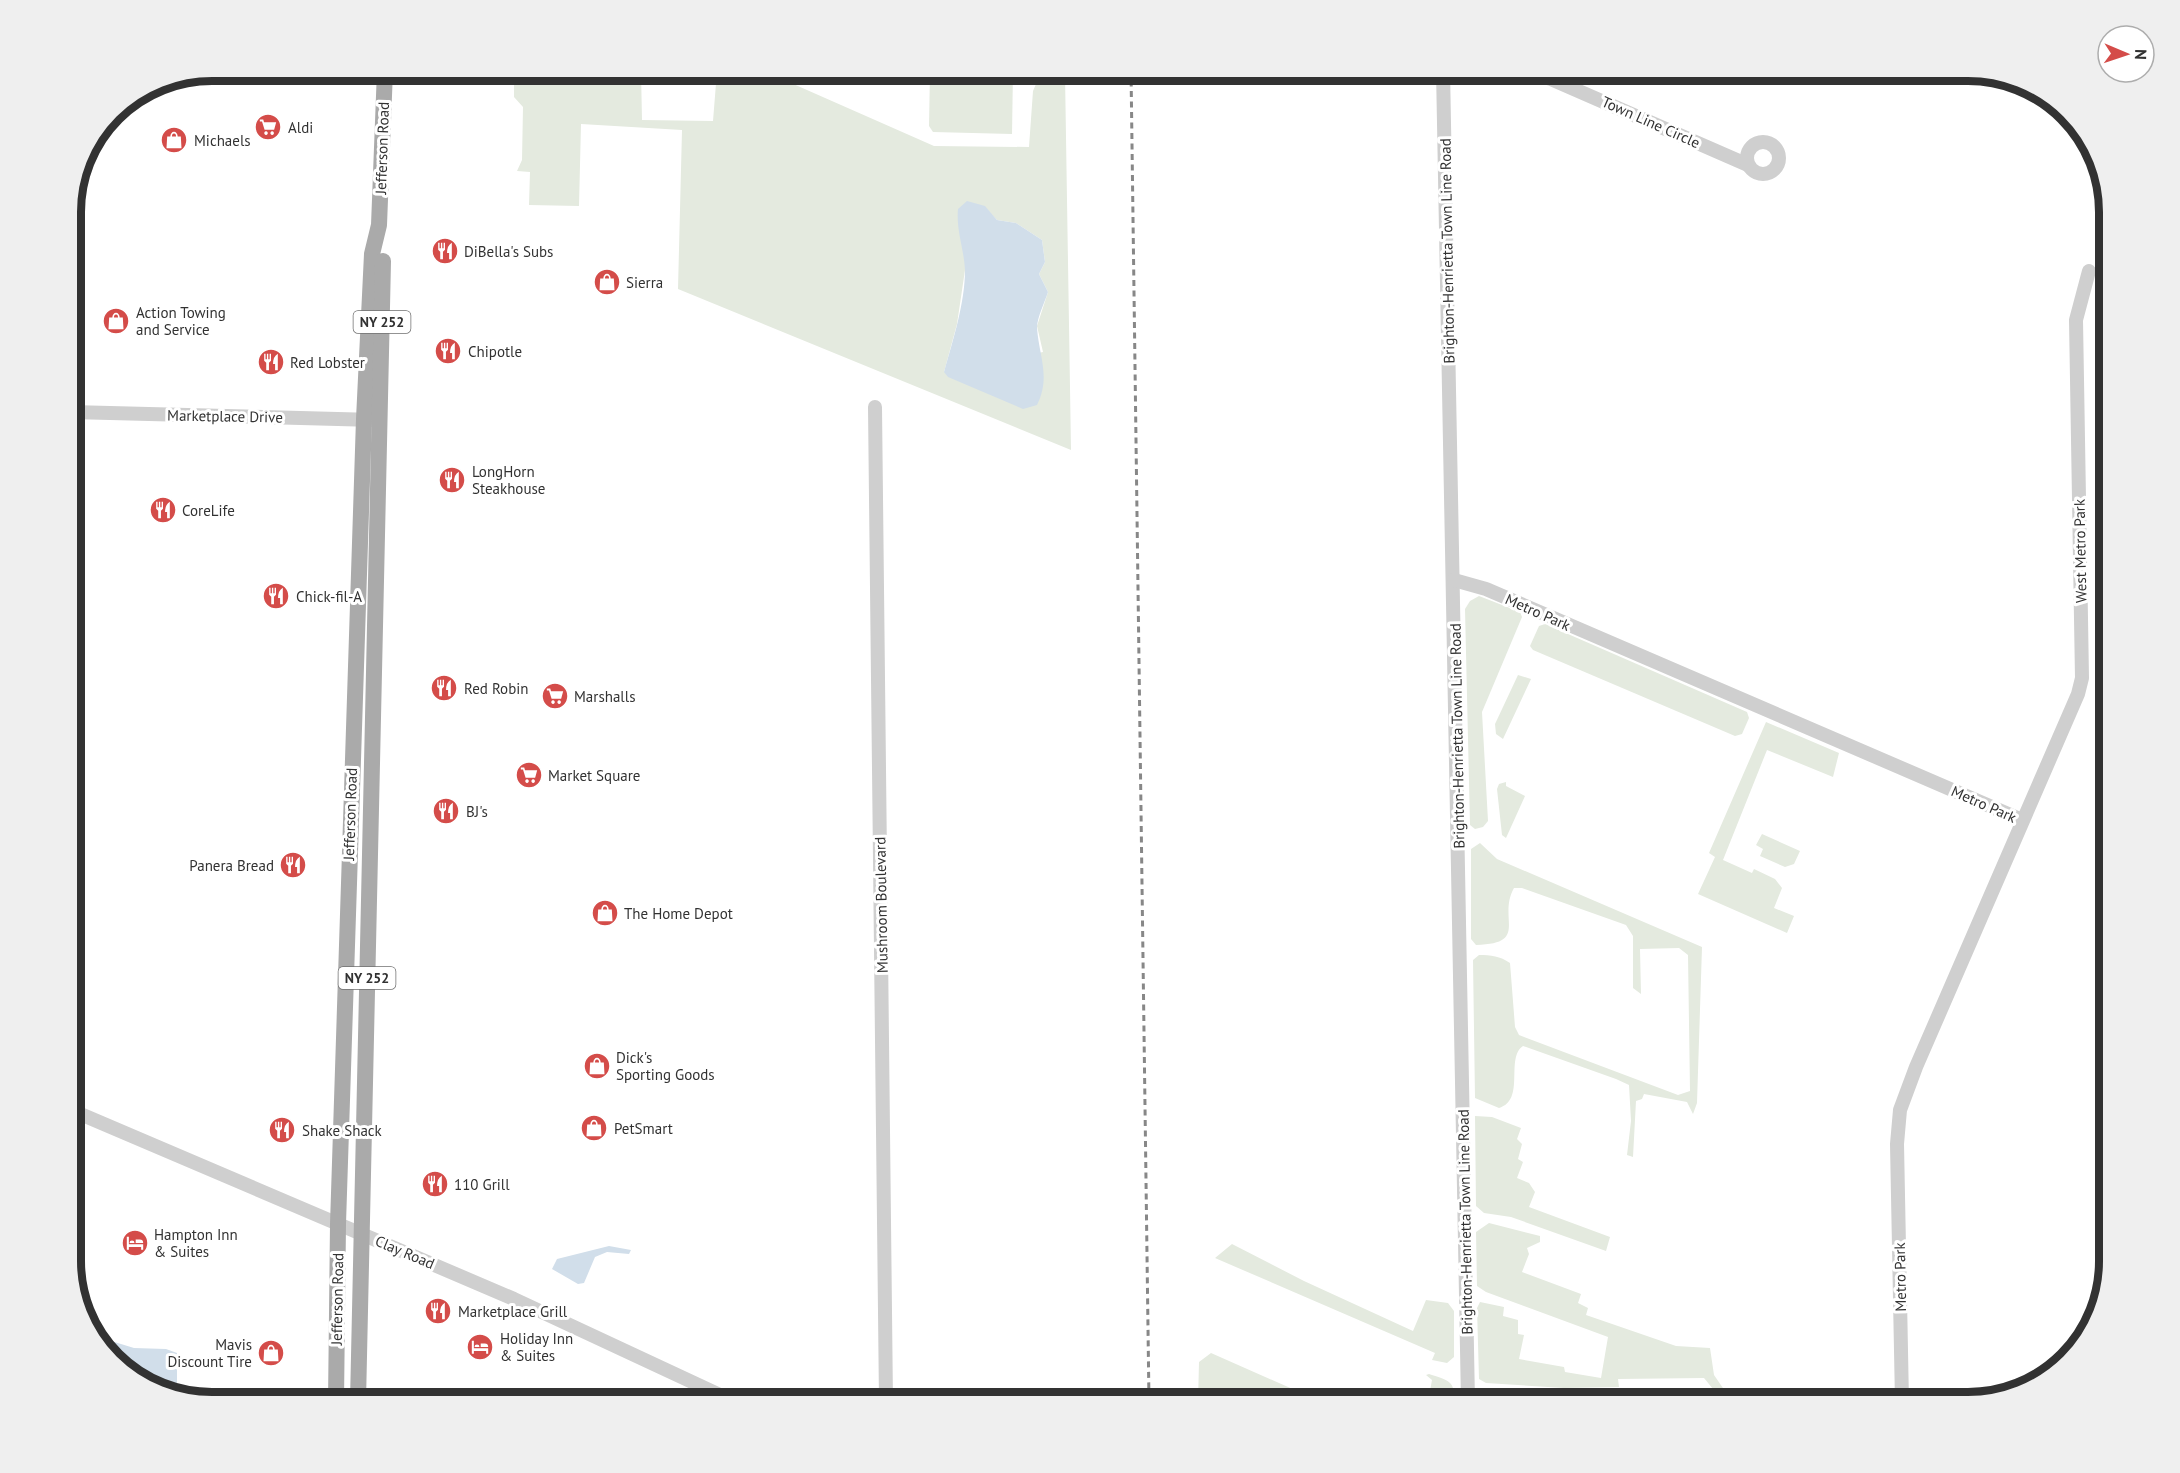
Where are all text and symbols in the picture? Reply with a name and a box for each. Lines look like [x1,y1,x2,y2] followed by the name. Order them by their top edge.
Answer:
[2096,24,2156,84] north arrow
[2131,49,2151,60] text: N
[1599,92,1703,152] street label: Town Line Circle
[371,101,393,196] street label: Jefferson Road
[253,112,283,142] supermarket icon: Aldi
[288,118,313,137] place label: Aldi
[159,125,189,155] shop icon: Michaels
[194,131,251,150] place label: Michaels
[1436,138,1458,364] street label: Brighton-Henrietta Town Line Road
[430,236,460,266] restaurant icon: DiBella's Subs
[464,242,553,261] place label: DiBella's Subs
[592,267,622,297] shop icon: Sierra
[626,273,663,292] place label: Sierra
[136,303,226,339] place label: Action Towing and Service
[101,306,131,336] shop icon: Action Towing and Service
[354,311,410,333] road number: NY 252
[433,336,463,366] restaurant icon: Chipotle
[468,342,522,361] place label: Chipotle
[256,347,286,377] restaurant icon: Red Lobster
[290,353,365,372] place label: Red Lobster
[167,405,283,427] street label: Marketplace Drive
[472,462,545,498] place label: LongHorn Steakhouse
[437,465,467,495] restaurant icon: LongHorn Steakhouse
[148,495,178,525] restaurant icon: CoreLife
[2070,498,2090,603] street label: West Metro Park
[182,501,235,520] place label: CoreLife
[261,581,291,611] restaurant icon: Chick-fil-A
[296,587,362,606] place label: Chick-fil-A
[1502,589,1574,635] street label: Metro Park
[1446,623,1468,849] street label: Brighton-Henrietta Town Line Road
[429,673,459,703] restaurant icon: Red Robin
[464,679,528,698] place label: Red Robin
[540,681,570,711] supermarket icon: Marshalls
[574,687,635,706] place label: Marshalls
[514,760,544,790] supermarket icon: Market Square
[548,766,640,785] place label: Market Square
[339,767,361,862] street label: Jefferson Road
[1948,781,2020,827] street label: Metro Park
[431,796,461,826] restaurant icon: BJ's
[466,802,488,821] place label: BJ's
[870,837,892,973] street label: Mushroom Boulevard
[278,850,308,880] restaurant icon: Panera Bread
[189,856,274,875] place label: Panera Bread
[590,898,620,928] shop icon: The Home Depot
[624,904,733,923] place label: The Home Depot
[338,967,395,989] road number: NY 252
[616,1048,715,1084] place label: Dick's Sporting Goods
[582,1051,612,1081] shop icon: Dick's Sporting Goods
[1454,1109,1476,1335] street label: Brighton-Henrietta Town Line Road
[579,1113,609,1143] shop icon: PetSmart
[267,1115,297,1145] restaurant icon: Shake Shack
[614,1119,673,1138] place label: PetSmart
[302,1121,383,1140] place label: Shake Shack
[420,1169,450,1199] restaurant icon: 110 Grill
[454,1175,510,1194] place label: 110 Grill
[154,1225,238,1261] place label: Hampton Inn & Suites
[120,1228,150,1258] hotel icon: Hampton Inn & Suites
[372,1231,438,1273] street label: Clay Road
[1890,1241,1910,1312] street label: Metro Park
[327,1253,347,1346] street label: Jefferson Road
[423,1296,453,1326] restaurant icon: Marketplace Grill
[458,1302,568,1321] place label: Marketplace Grill
[500,1329,573,1365] place label: Holiday Inn & Suites
[465,1332,495,1362] hotel icon: Holiday Inn & Suites
[167,1335,252,1371] place label: Mavis Discount Tire
[256,1338,286,1368] shop icon: Mavis Discount Tire

